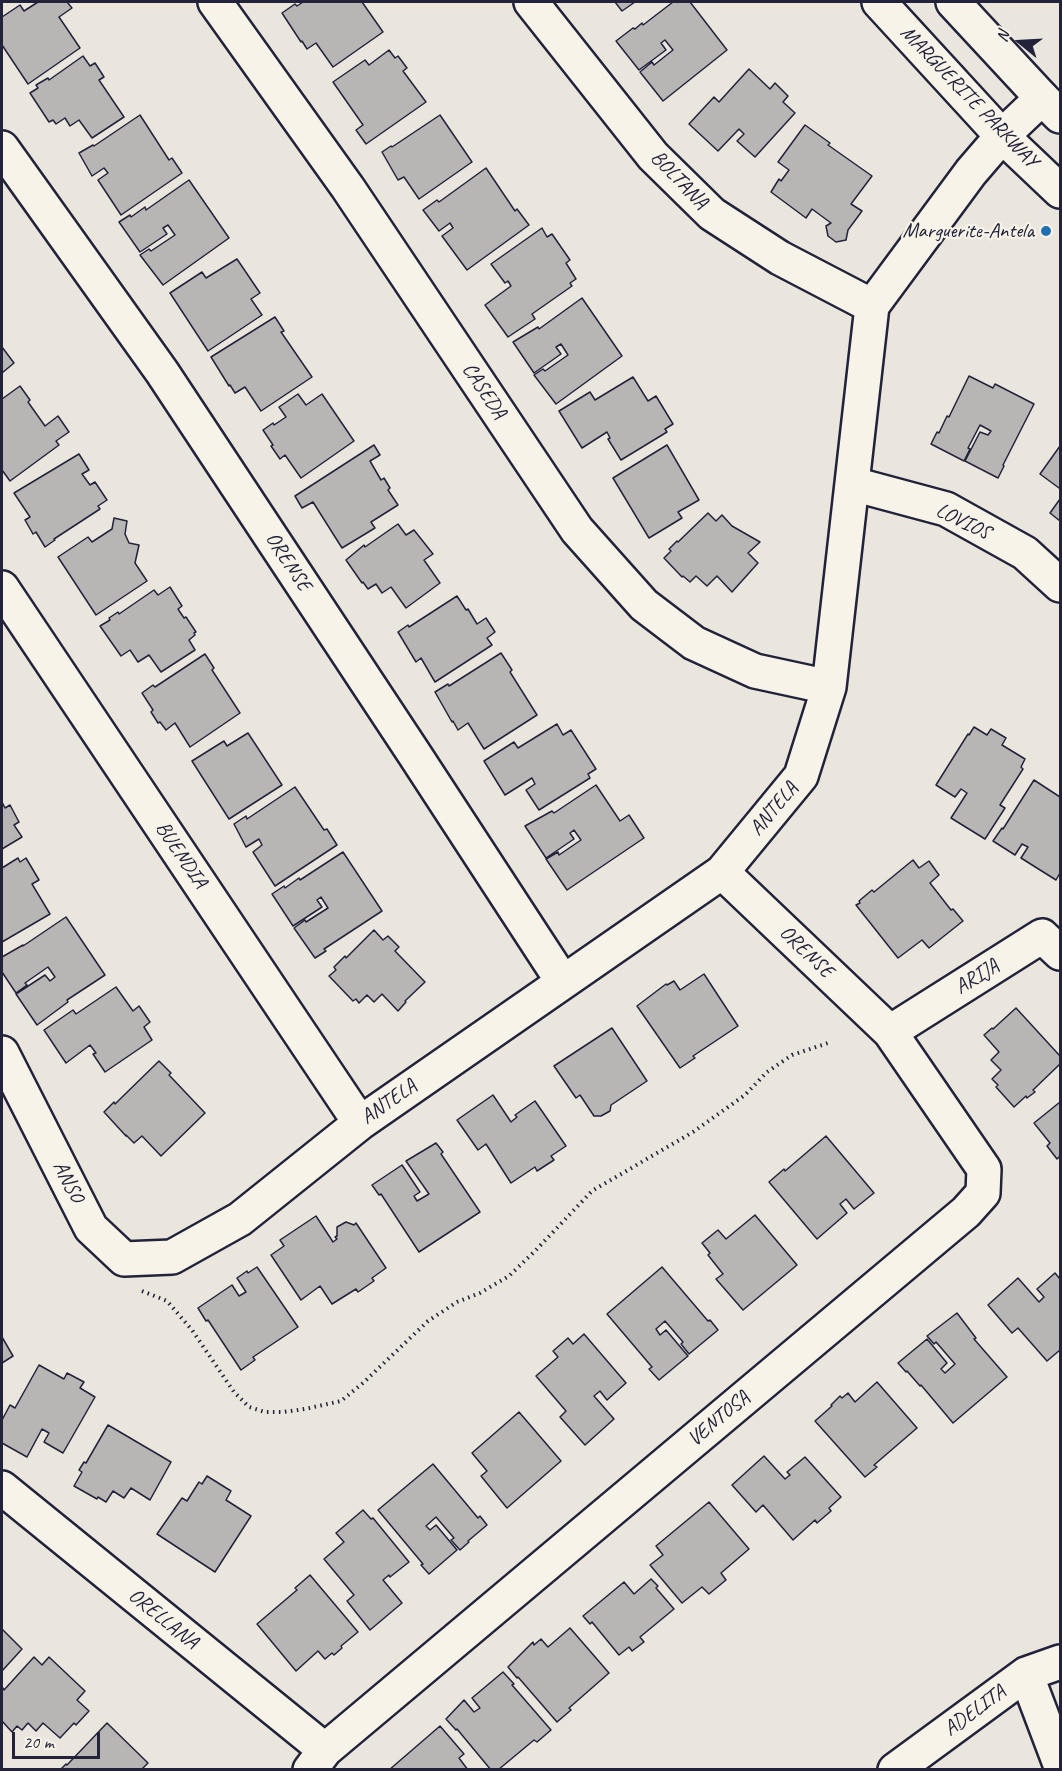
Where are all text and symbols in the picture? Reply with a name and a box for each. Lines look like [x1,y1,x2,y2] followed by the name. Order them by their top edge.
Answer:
[990,12,1050,72] north arrow
[895,21,1043,173] street label: MARGUERITE PARKWAY
[992,29,1014,44] text: N
[645,145,713,215] street label: BOLTANA
[902,218,1034,244] place label: Marguerite-Antela
[1039,224,1053,238] marker: Marguerite-Antela
[456,358,512,424] street label: CASEDA
[932,498,994,546] street label: LOVIOS
[260,528,316,596] street label: ORENSE
[744,777,804,841] street label: ANTELA
[150,817,212,893] street label: BUENDIA
[774,920,838,984] street label: ORENSE
[950,954,1004,1000] street label: ARIJA
[356,1074,422,1130] street label: ANTELA
[47,1157,89,1207] street label: ANSO
[683,1386,755,1452] street label: VENTOSA
[123,1583,203,1655] street label: ORELLANA
[939,1680,1011,1742] street label: ADELITA
[15,1720,104,1758] scale bar
[23,1731,54,1753] text: 20 m

